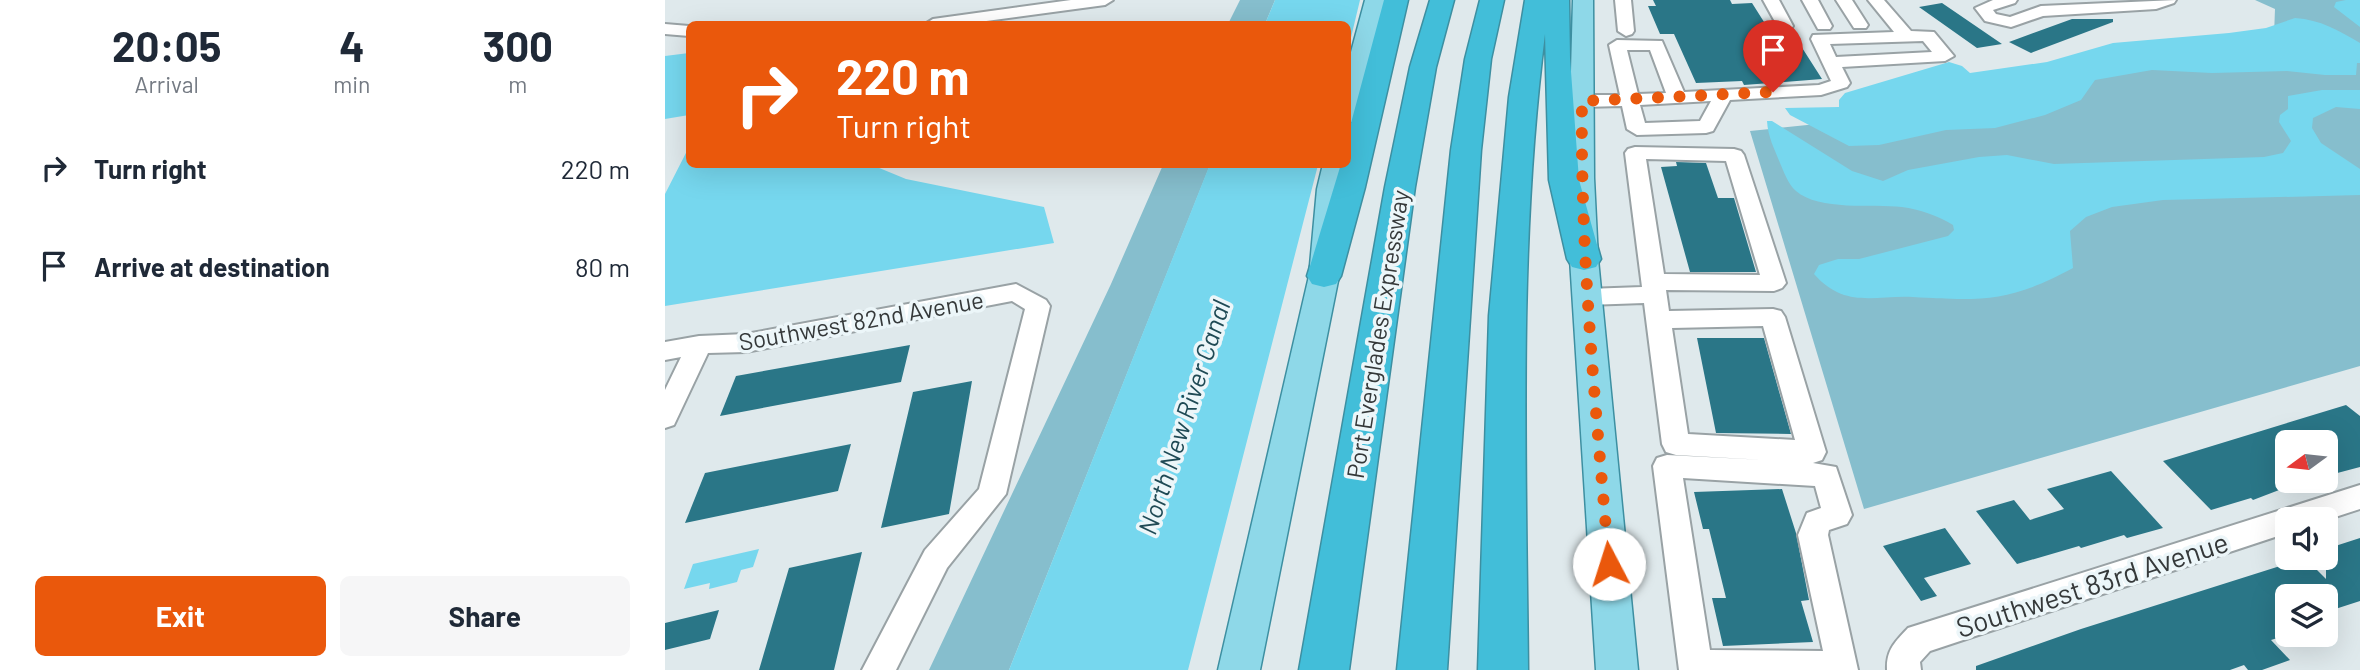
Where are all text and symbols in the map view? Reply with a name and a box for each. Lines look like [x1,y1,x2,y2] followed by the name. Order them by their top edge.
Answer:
[112,20,221,70] text: 20:05
[339,20,365,70] text: 4
[482,20,553,70] text: 300
[1743,20,1803,92] pin
[1754,31,1792,69] icon: arrive
[836,46,970,105] text: 220 m
[721,49,812,140] icon: right
[134,70,199,98] text: Arrival
[333,70,371,98] text: min
[508,70,527,98] text: m
[836,106,971,144] text: Turn right
[35,149,73,187] icon: right
[94,153,207,184] text: Turn right
[561,153,630,184] text: 220 m
[1340,188,1414,480] street label: Port Everglades Expressway
[35,247,73,285] icon: arrive
[94,251,330,282] text: Arrive at destination
[575,251,630,282] text: 80 m
[736,284,986,356] street label: Southwest 82nd Avenue
[1130,296,1236,538] water label: North New River Canal
[2275,430,2338,494] north arrow
[2275,430,2338,647] map controls
[2275,507,2338,570] button: sound
[1952,524,2232,644] street label: Southwest 83rd Avenue
[1572,527,1646,601] position arrow
[35,576,326,656] button: Exit
[340,576,630,656] button: Share
[2275,584,2338,647] button: layers

